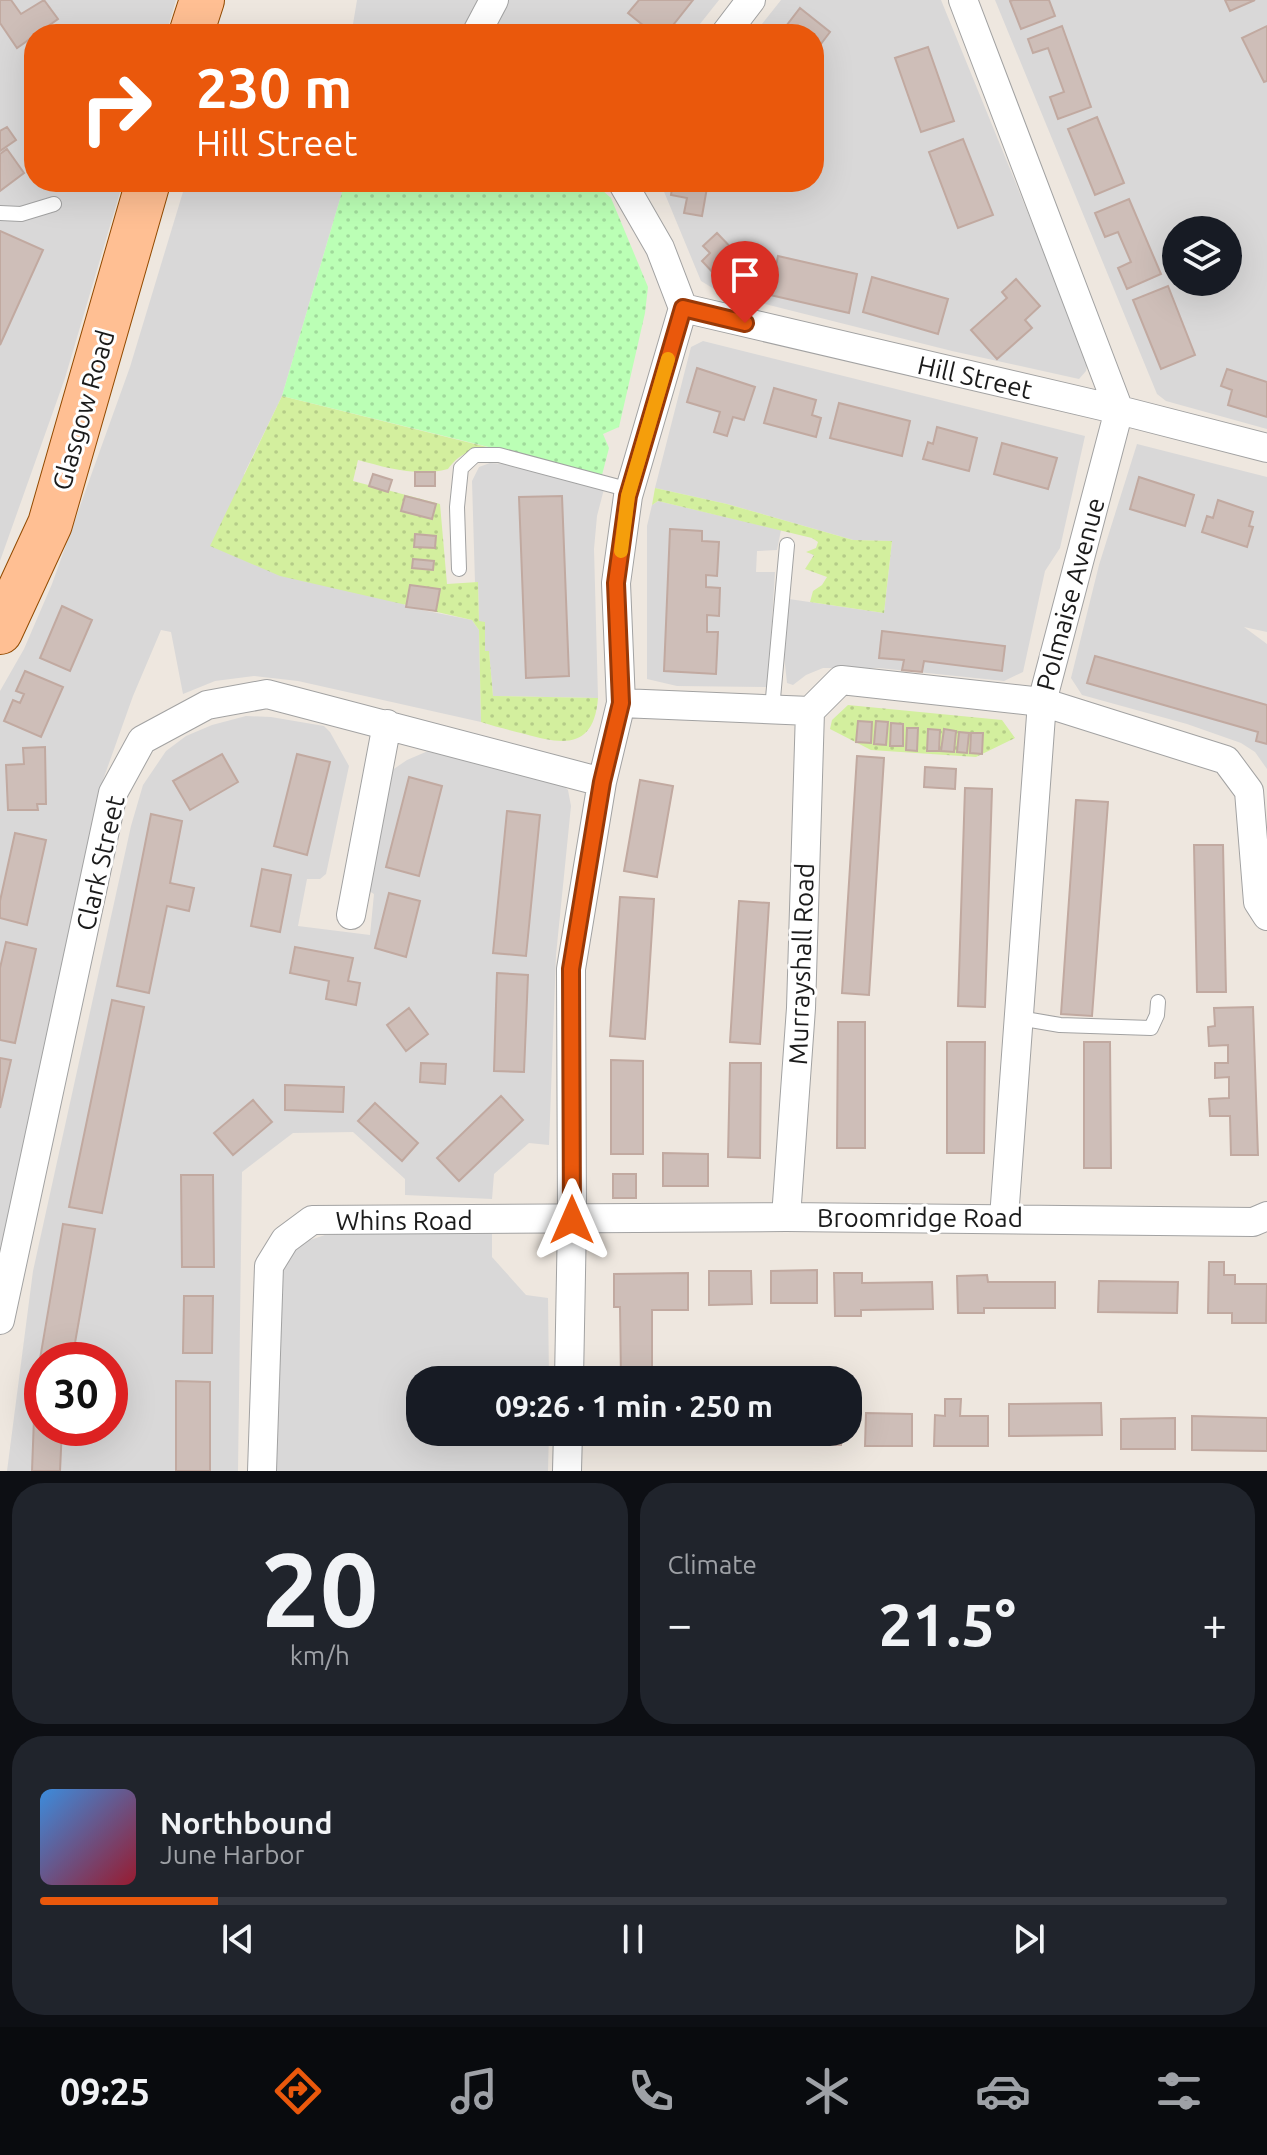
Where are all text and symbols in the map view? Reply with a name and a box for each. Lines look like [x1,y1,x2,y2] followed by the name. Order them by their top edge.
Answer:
[64,56,168,160] icon: right
[196,56,352,119] text: 230 m
[196,122,357,163] text: Hill Street
[1162,216,1242,296] map controls
[1162,216,1242,296] button: layers
[711,241,779,323] pin
[723,253,767,297] icon: arrive
[46,327,120,493] street label: Glasgow Road
[915,350,1035,404] street label: Hill Street
[1030,494,1110,694] street label: Polmaise Avenue
[70,793,130,933] street label: Clark Street
[783,863,819,1065] street label: Murrayshall Road
[530,1178,614,1262] position arrow
[817,1203,1023,1232] street label: Broomridge Road
[335,1206,473,1235] street label: Whins Road
[24,1342,128,1446] speed limit sign: 30
[495,1389,773,1423] text: 09:26 · 1 min · 250 m
[261,1530,378,1647] text: 20
[668,1550,757,1579] text: Climate
[879,1590,1016,1657] text: 21.5°
[668,1599,692,1648] text: −
[1202,1599,1227,1648] text: +
[290,1641,350,1670] text: km/h
[160,1806,332,1840] text: Northbound
[160,1840,304,1869] text: June Harbor
[216,1917,260,1961] icon: previous
[611,1917,655,1961] icon: pause
[1007,1917,1051,1961] icon: next
[270,2063,326,2119] icon: directions
[446,2063,502,2119] icon: music
[623,2063,679,2119] icon: phone
[799,2063,855,2119] icon: climate
[975,2063,1031,2119] icon: car
[1151,2063,1207,2119] icon: filters
[60,2071,150,2112] text: 09:25

